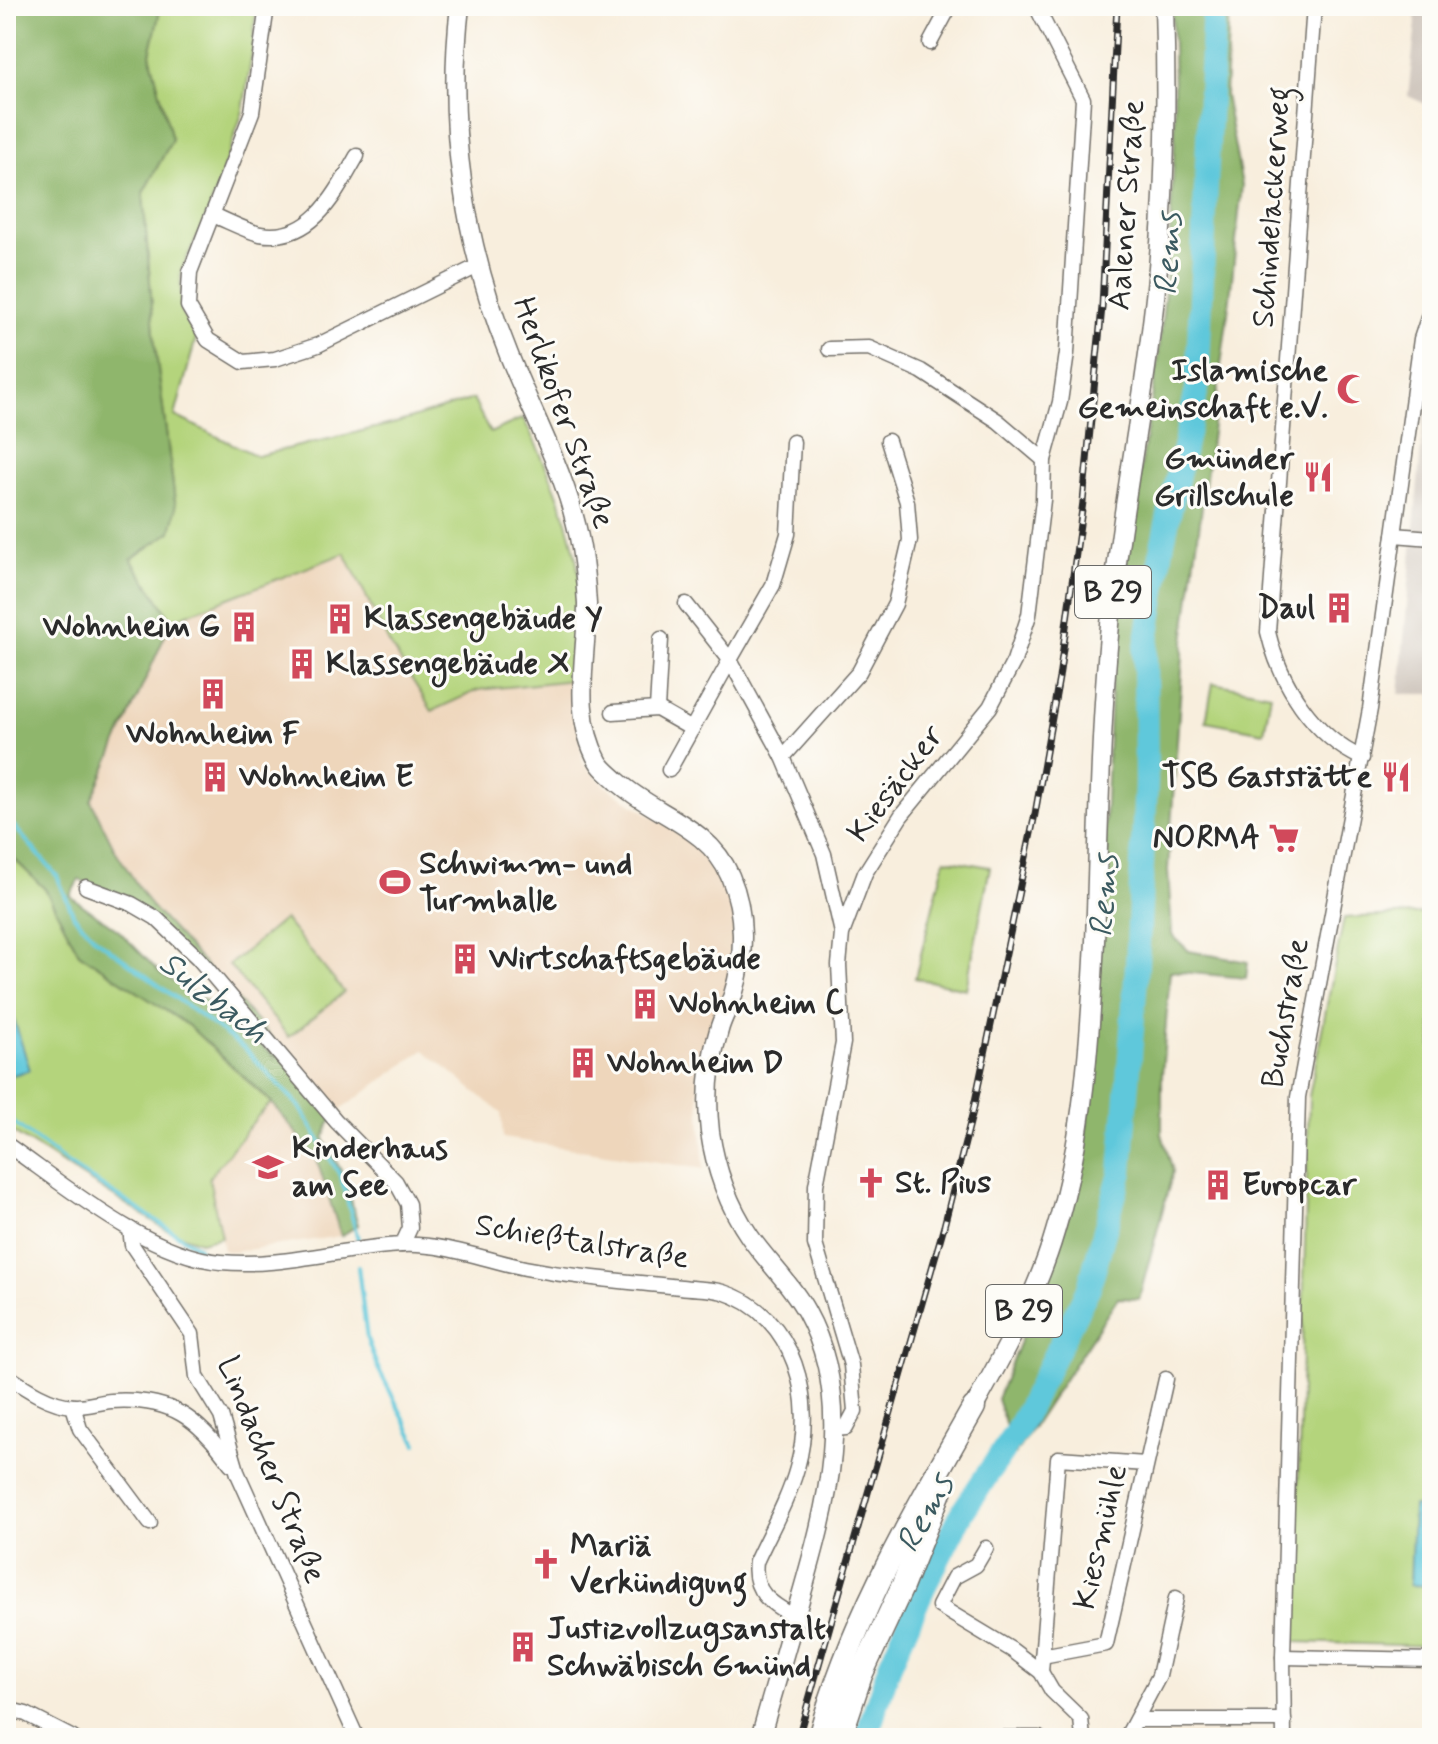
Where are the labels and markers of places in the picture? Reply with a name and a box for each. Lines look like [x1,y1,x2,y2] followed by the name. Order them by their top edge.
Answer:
[1077,350,1328,429] place label: Islamische Gemeinschaft e.V.
[1335,372,1369,406] mosque icon: Islamische Gemeinschaft e.V.
[1154,438,1295,517] place label: Gmünder Grillschule
[1301,460,1335,494] restaurant icon: Gmünder Grillschule
[1258,587,1315,629] place label: Daul
[1322,591,1356,625] building icon: Daul
[364,598,603,643] place label: Klassengebäude Y
[323,602,357,636] building icon: Klassengebäude Y
[43,606,220,648] place label: Wohnheim G
[227,610,261,644] building icon: Wohnheim G
[326,643,570,688] place label: Klassengebäude X
[285,647,319,681] building icon: Klassengebäude X
[196,677,230,711] building icon: Wohnheim F
[126,713,300,755] place label: Wohnheim F
[239,756,414,798] place label: Wohnheim E
[1162,756,1372,798] place label: TSB Gaststätte
[198,760,232,794] building icon: Wohnheim E
[1379,760,1413,794] restaurant icon: TSB Gaststätte
[1153,817,1260,859] place label: NORMA
[1267,821,1301,855] supermarket icon: NORMA
[419,843,632,922] place label: Schwimm- und Turmhalle
[378,865,412,899] sports icon: Schwimm- und Turmhalle
[489,938,761,981] place label: Wirtschaftsgebäude
[448,942,482,976] building icon: Wirtschaftsgebäude
[669,983,844,1025] place label: Wohnheim C
[628,987,662,1021] building icon: Wohnheim C
[607,1042,784,1084] place label: Wohnheim D
[566,1046,600,1080] building icon: Wohnheim D
[292,1128,448,1207] place label: Kinderhaus am See
[251,1150,285,1184] school or university icon: Kinderhaus am See
[895,1162,991,1204] place label: St. Pius
[1242,1164,1357,1206] place label: Europcar
[854,1166,888,1200] church icon: St. Pius
[1201,1168,1235,1202] building icon: Europcar
[570,1525,748,1608] place label: Mariä Verkündigung
[529,1547,563,1581] church icon: Mariä Verkündigung
[547,1608,826,1687] place label: Justizvollzugsanstalt Schwäbisch Gmünd
[506,1630,540,1664] building icon: Justizvollzugsanstalt Schwäbisch Gmünd

